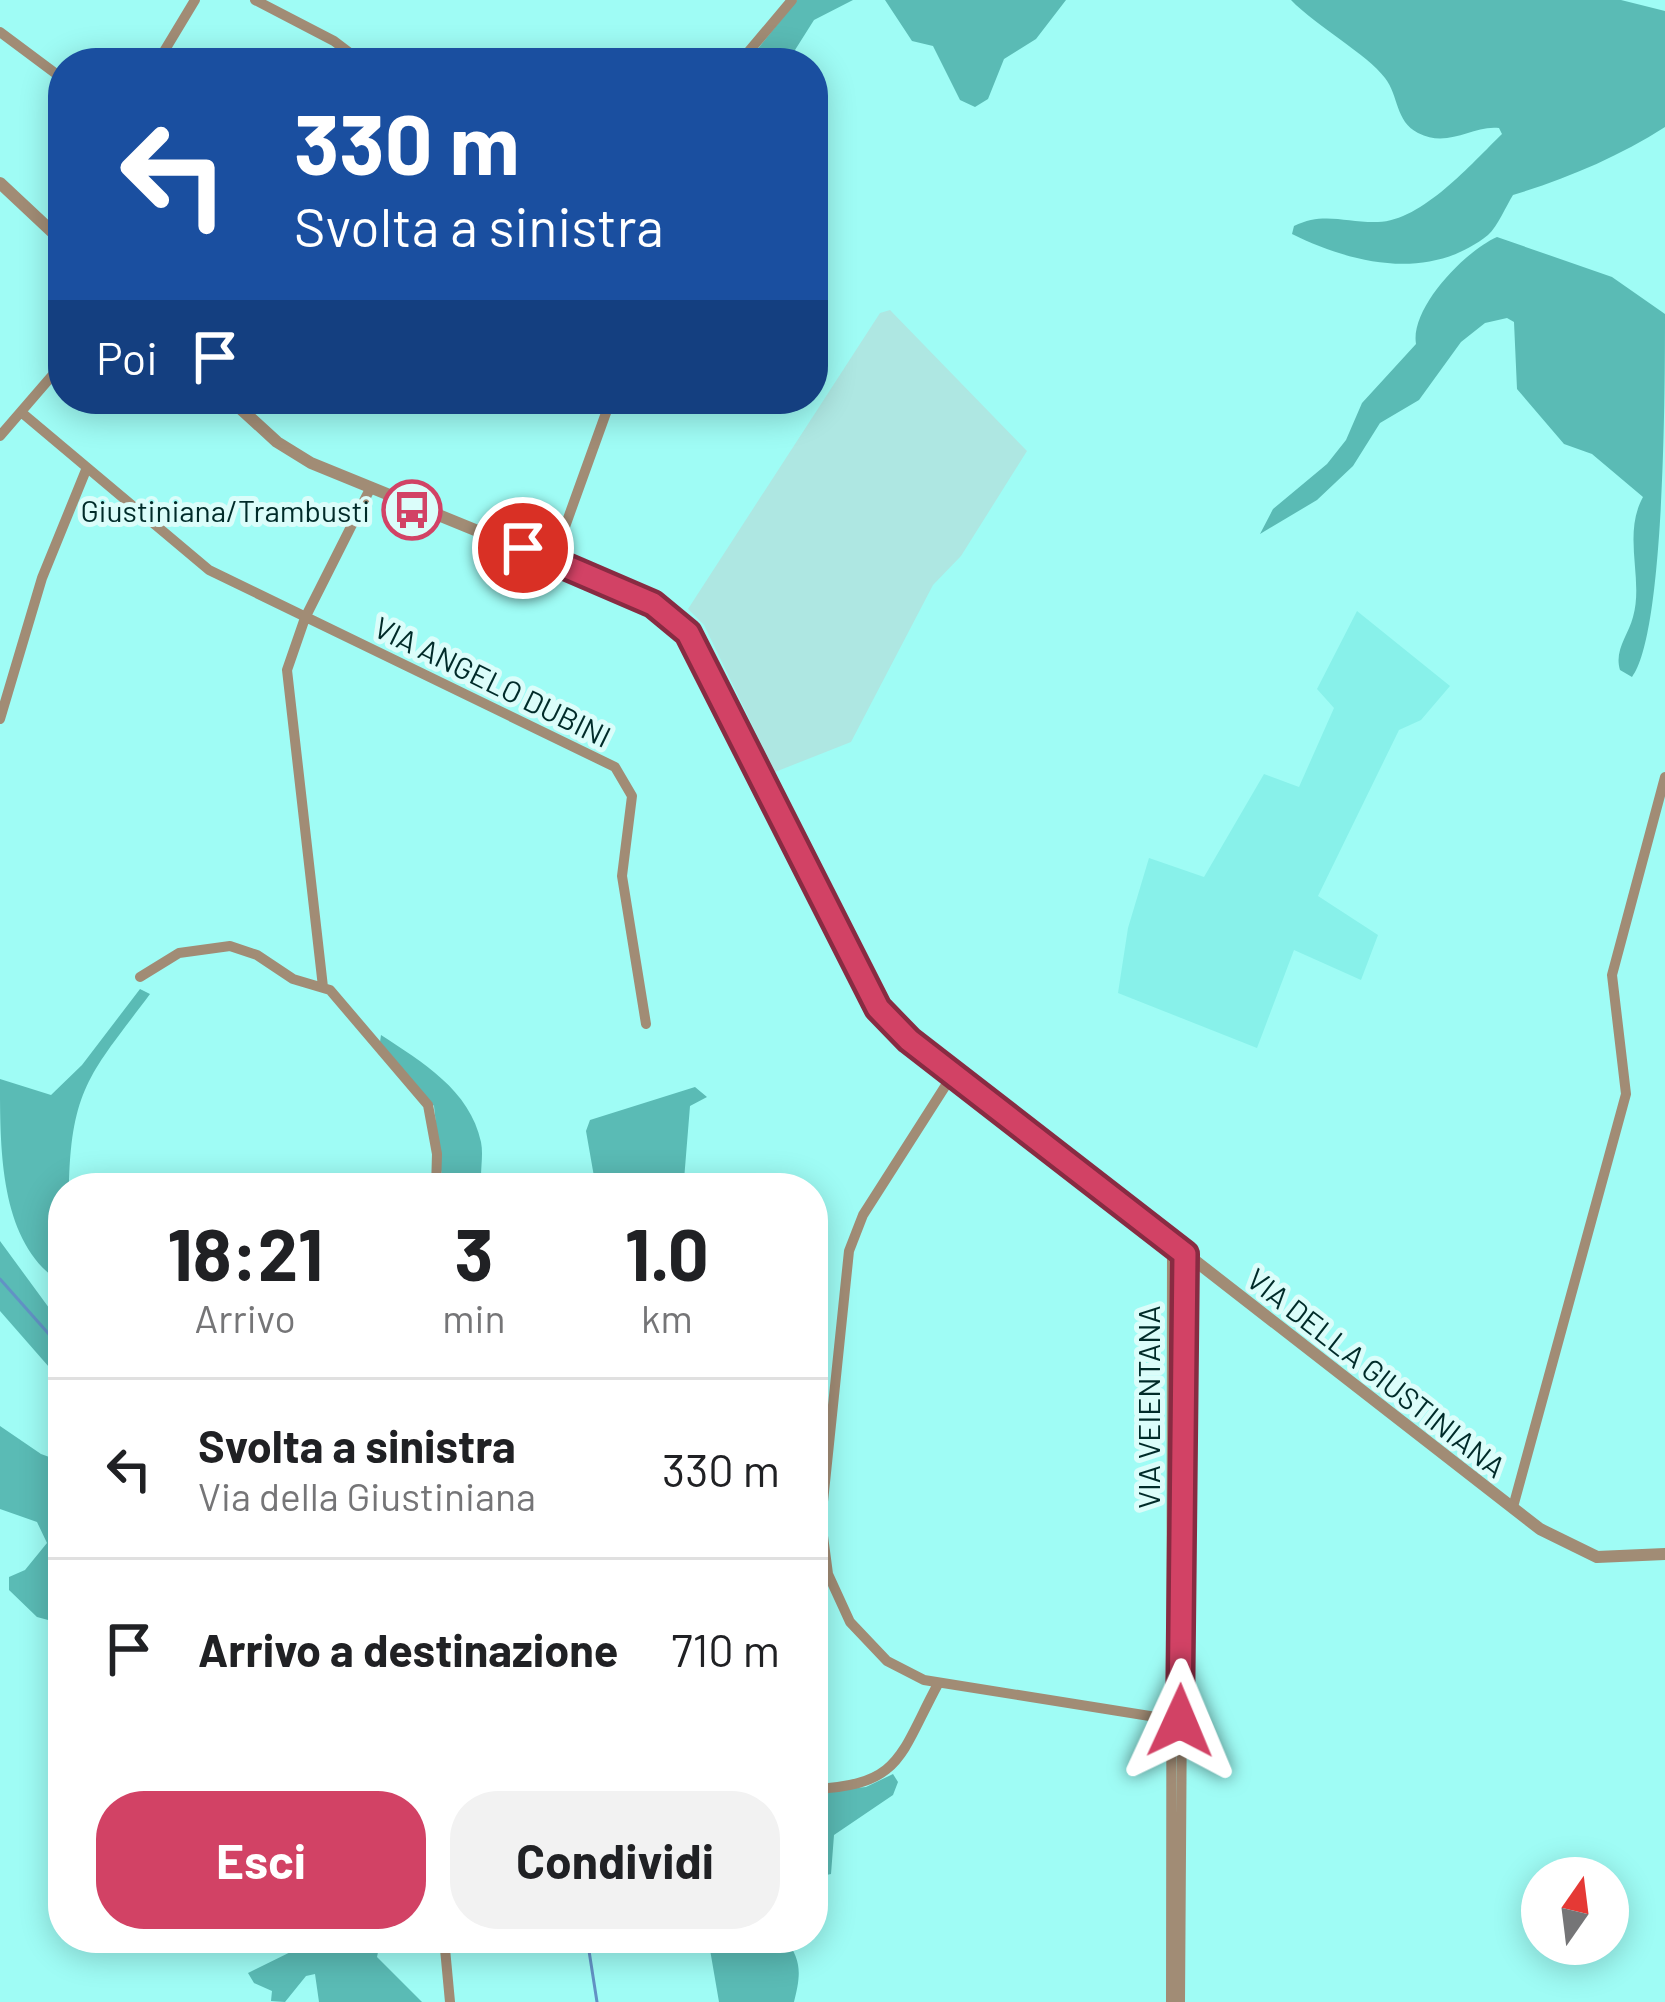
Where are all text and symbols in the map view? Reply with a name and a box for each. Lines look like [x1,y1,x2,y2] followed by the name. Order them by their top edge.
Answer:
[294,91,520,192] text: 330 m
[96,96,252,252] icon: left
[294,193,664,258] text: Svolta a sinistra
[182,324,248,390] icon: arrive
[96,330,158,384] text: Poi
[381,479,443,541] bus stop icon: Giustiniana/Trambusti
[80,492,370,528] place label: Giustiniana/Trambusti
[472,497,574,599] pin
[490,515,556,581] icon: arrive
[369,608,617,754] street label: VIA ANGELO DUBINI
[167,1209,323,1295] text: 18:21
[455,1209,493,1295] text: 3
[625,1209,709,1295] text: 1.0
[1241,1260,1513,1484] street label: VIA DELLA GIUSTINIANA
[195,1294,296,1341] text: Arrivo
[442,1294,506,1341] text: min
[641,1294,693,1341] text: km
[1130,1305,1166,1509] street label: VIA VEIENTANA
[198,1418,516,1472] text: Svolta a sinistra
[96,1436,162,1502] icon: left
[662,1442,780,1496] text: 330 m
[198,1472,536,1519] text: Via della Giustiniana
[96,1616,162,1682] icon: arrive
[198,1622,618,1676] text: Arrivo a destinazione
[671,1622,780,1676] text: 710 m
[1117,1658,1243,1784] position arrow
[96,1791,426,1929] button: Esci
[450,1791,780,1929] button: Condividi
[1521,1857,1629,1965] north arrow
[1521,1857,1629,1965] map controls

